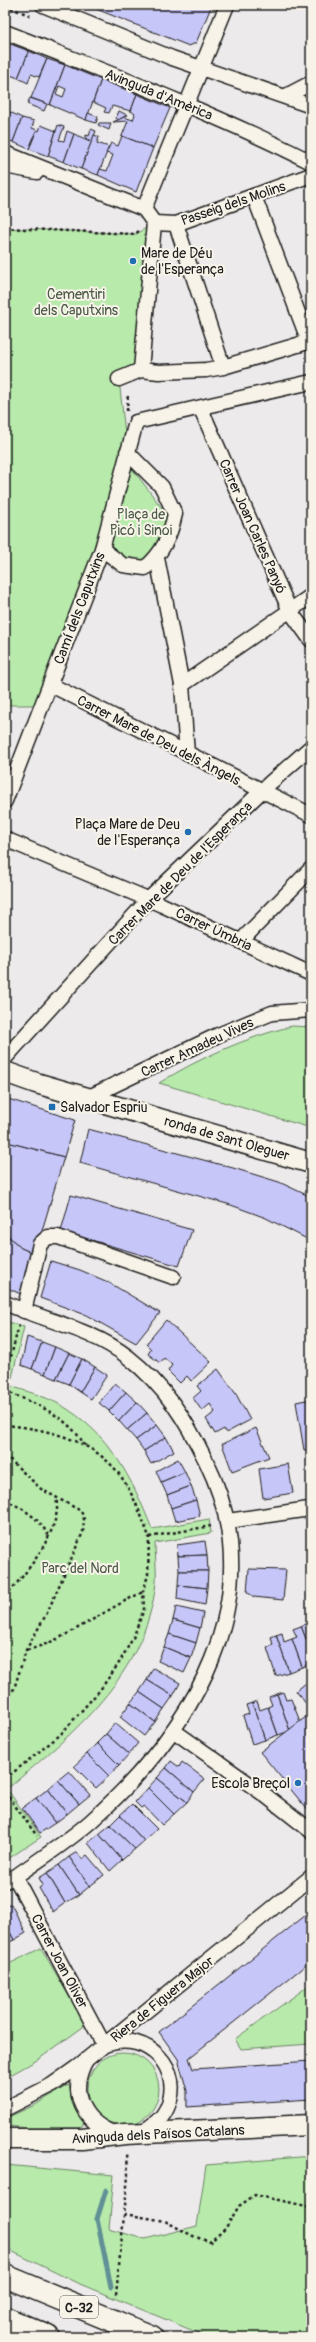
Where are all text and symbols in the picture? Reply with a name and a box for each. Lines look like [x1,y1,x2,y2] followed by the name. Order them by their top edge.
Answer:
[102,65,215,124] street label: Avinguda d'Amèrica
[179,177,288,229] street label: Passeig dels Molins
[141,245,224,278] place label: Mare de Déu de l'Esperança
[128,256,138,266] marker: Mare de Déu de l'Esperança
[34,286,119,319] park label: Cementiri dels Caputxins
[215,456,290,596] street label: Carrer Joan Carles Panyó
[110,506,173,539] park label: Plaça de Picó i Sinoi
[50,549,109,667] street label: Camí dels Caputxins
[74,691,244,789] street label: Carrer Mare de Deu dels Àngels
[105,798,256,949] street label: Carrer Mare de Deu de l'Esperança
[75,816,180,849] place label: Plaça Mare de Deu de l'Esperança
[183,827,193,837] marker: Plaça Mare de Deu de l'Esperança
[173,904,255,955] street label: Carrer Umbria
[138,1014,257,1081] street label: Carrer Amadeu Vives
[60,1099,148,1116] place label: Salvador Espriu
[47,1102,57,1112] marker: Salvador Espriu
[162,1113,291,1164] street label: ronda de Sant Oleguer
[41,1560,119,1577] park label: Parc del Nord
[211,1775,290,1792] place label: Escola Breçol
[293,1778,303,1788] marker: Escola Breçol
[28,1911,92,2011] street label: Carrer Joan Oliver
[107,1953,217,2046] street label: Riera de Figuera Major
[71,2121,246,2148] street label: Avinguda dels Països Catalans
[60,2296,98,2318] road number: C-32

